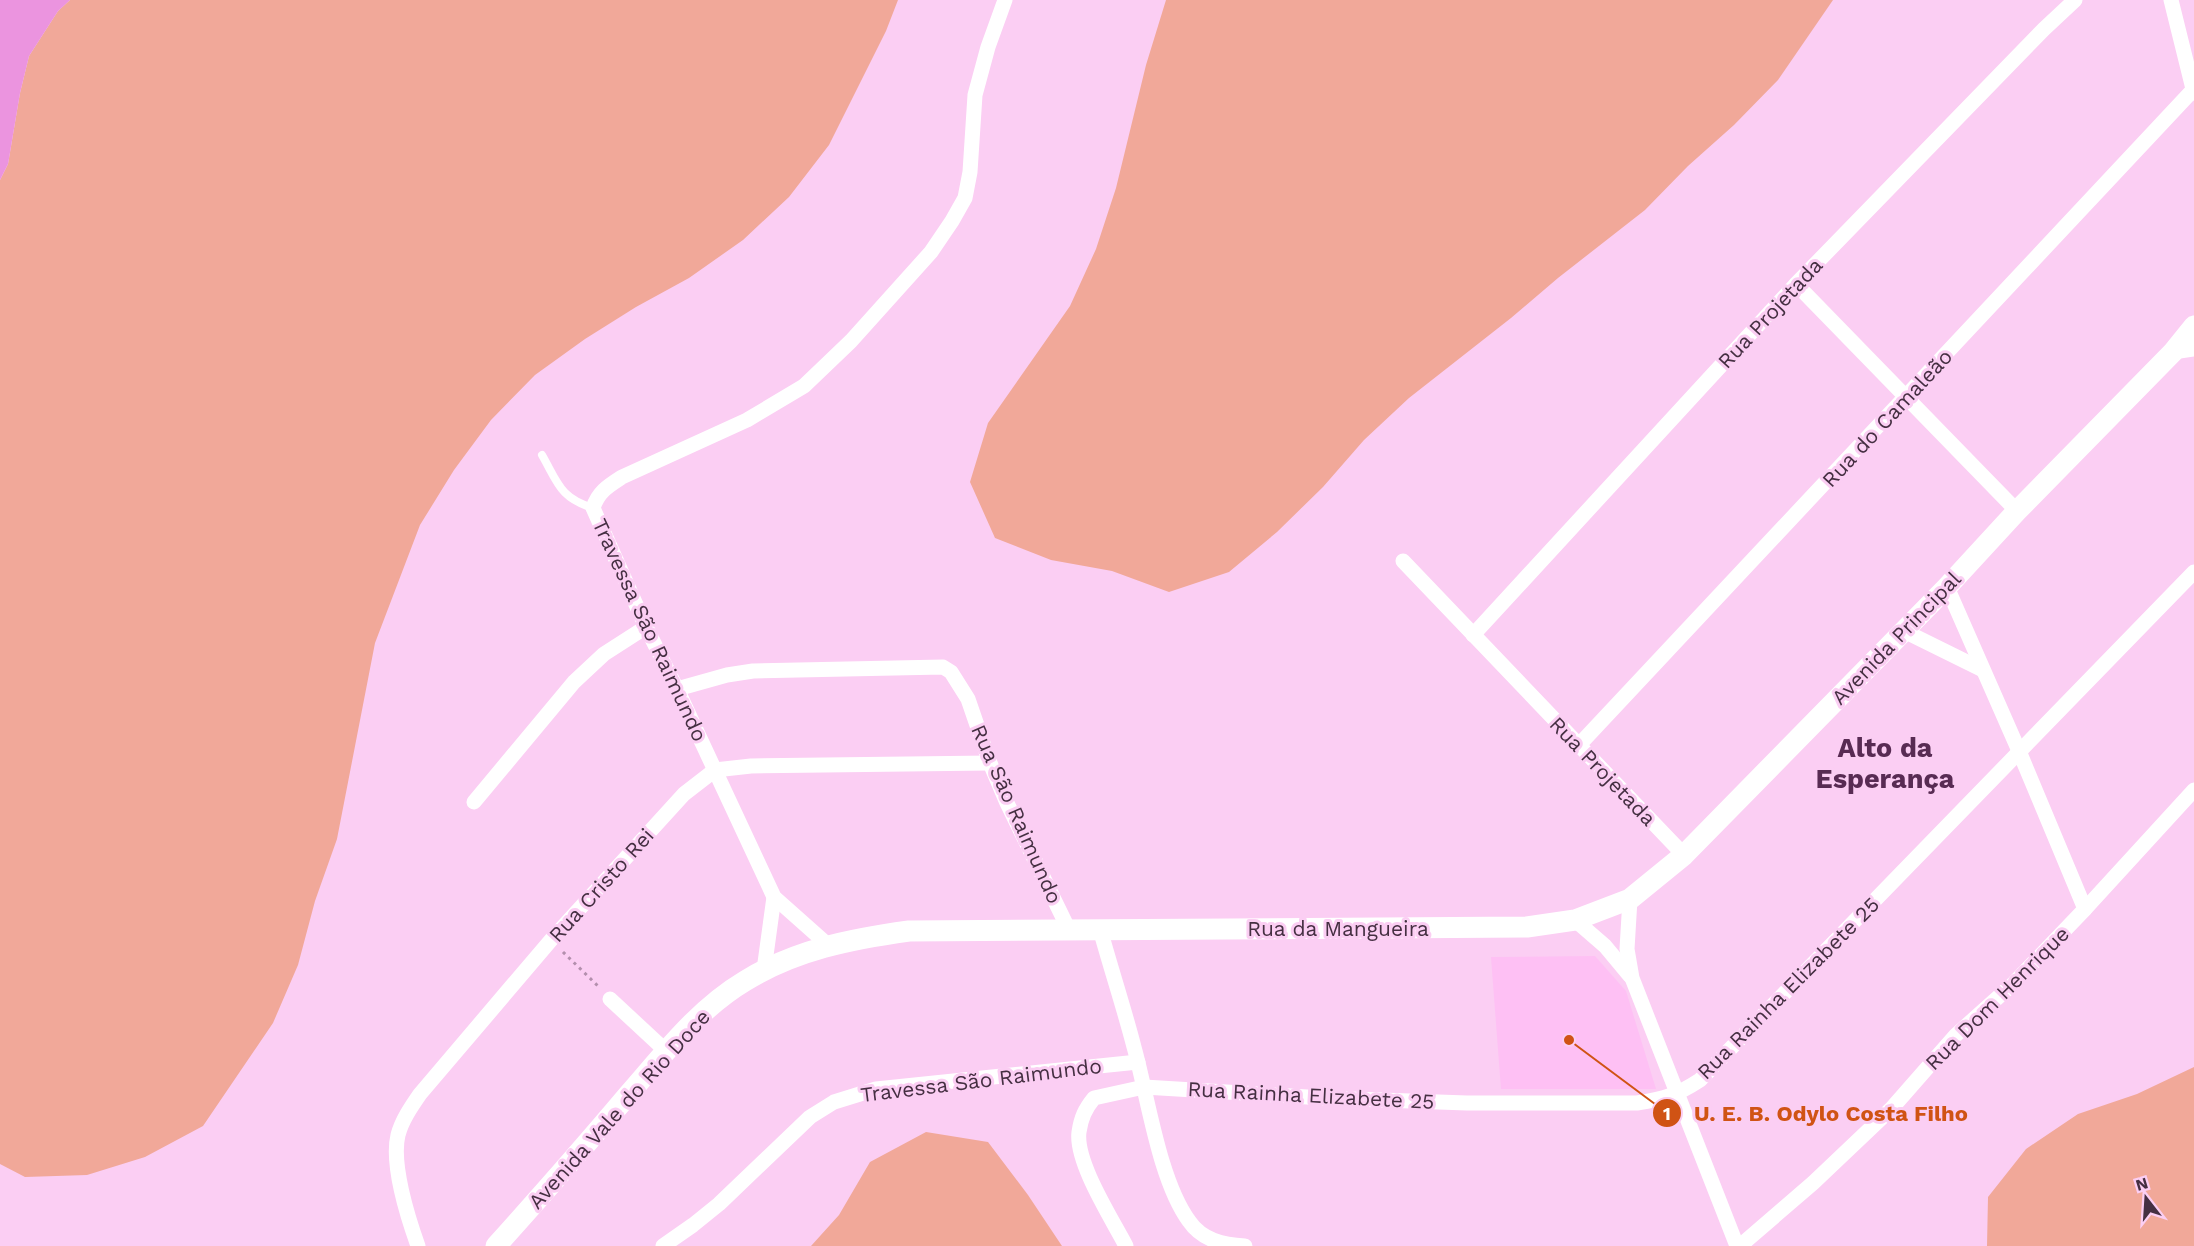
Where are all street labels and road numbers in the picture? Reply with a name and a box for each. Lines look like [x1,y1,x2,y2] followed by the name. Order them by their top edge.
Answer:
[1712,252,1828,373] street label: Rua Projetada
[1817,344,1957,492] street label: Rua do Camaleão
[587,515,713,745] street label: Travessa São Raimundo
[1826,566,1966,710] street label: Avenida Principal
[1545,711,1661,831] street label: Rua Projetada
[966,721,1068,907] street label: Rua São Raimundo
[543,823,659,947] street label: Rua Cristo Rei
[1692,892,1884,1084] street label: Rua Rainha Elizabete 25
[1247,916,1429,941] street label: Rua da Mangueira
[1920,921,2074,1075] street label: Rua Dom Henrique
[523,1004,715,1214] street label: Avenida Vale do Rio Doce
[859,1053,1103,1107] street label: Travessa São Raimundo
[1187,1076,1435,1114] street label: Rua Rainha Elizabete 25

